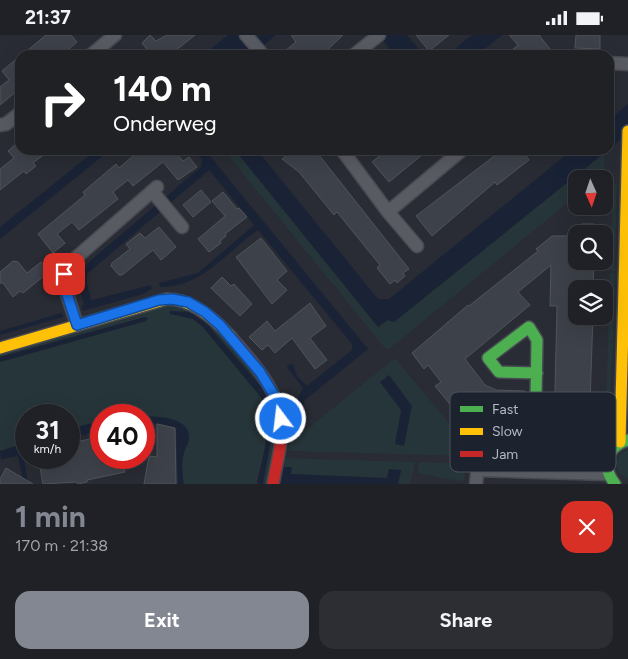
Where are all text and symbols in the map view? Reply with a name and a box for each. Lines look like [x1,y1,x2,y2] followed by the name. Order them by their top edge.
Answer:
[25,6,71,29] text: 21:37
[113,68,211,110] text: 140 m
[30,70,95,135] icon: right
[113,110,217,137] text: Onderweg
[568,170,612,215] north arrow
[568,170,613,325] map controls
[568,225,613,270] button: search
[43,253,85,295] pin
[50,260,78,288] icon: arrive
[568,280,613,325] button: layers
[254,392,306,444] position arrow
[450,392,616,472] legend
[492,401,518,418] text: Fast
[90,404,155,469] speed limit sign: 40
[35,415,60,445] text: 31
[492,423,523,440] text: Slow
[34,442,61,456] text: km/h
[492,446,518,463] text: Jam
[15,498,86,535] text: 1 min
[561,501,613,553] button: close
[15,536,108,555] text: 170 m · 21:38
[15,591,309,649] button: Exit
[319,591,613,649] button: Share

